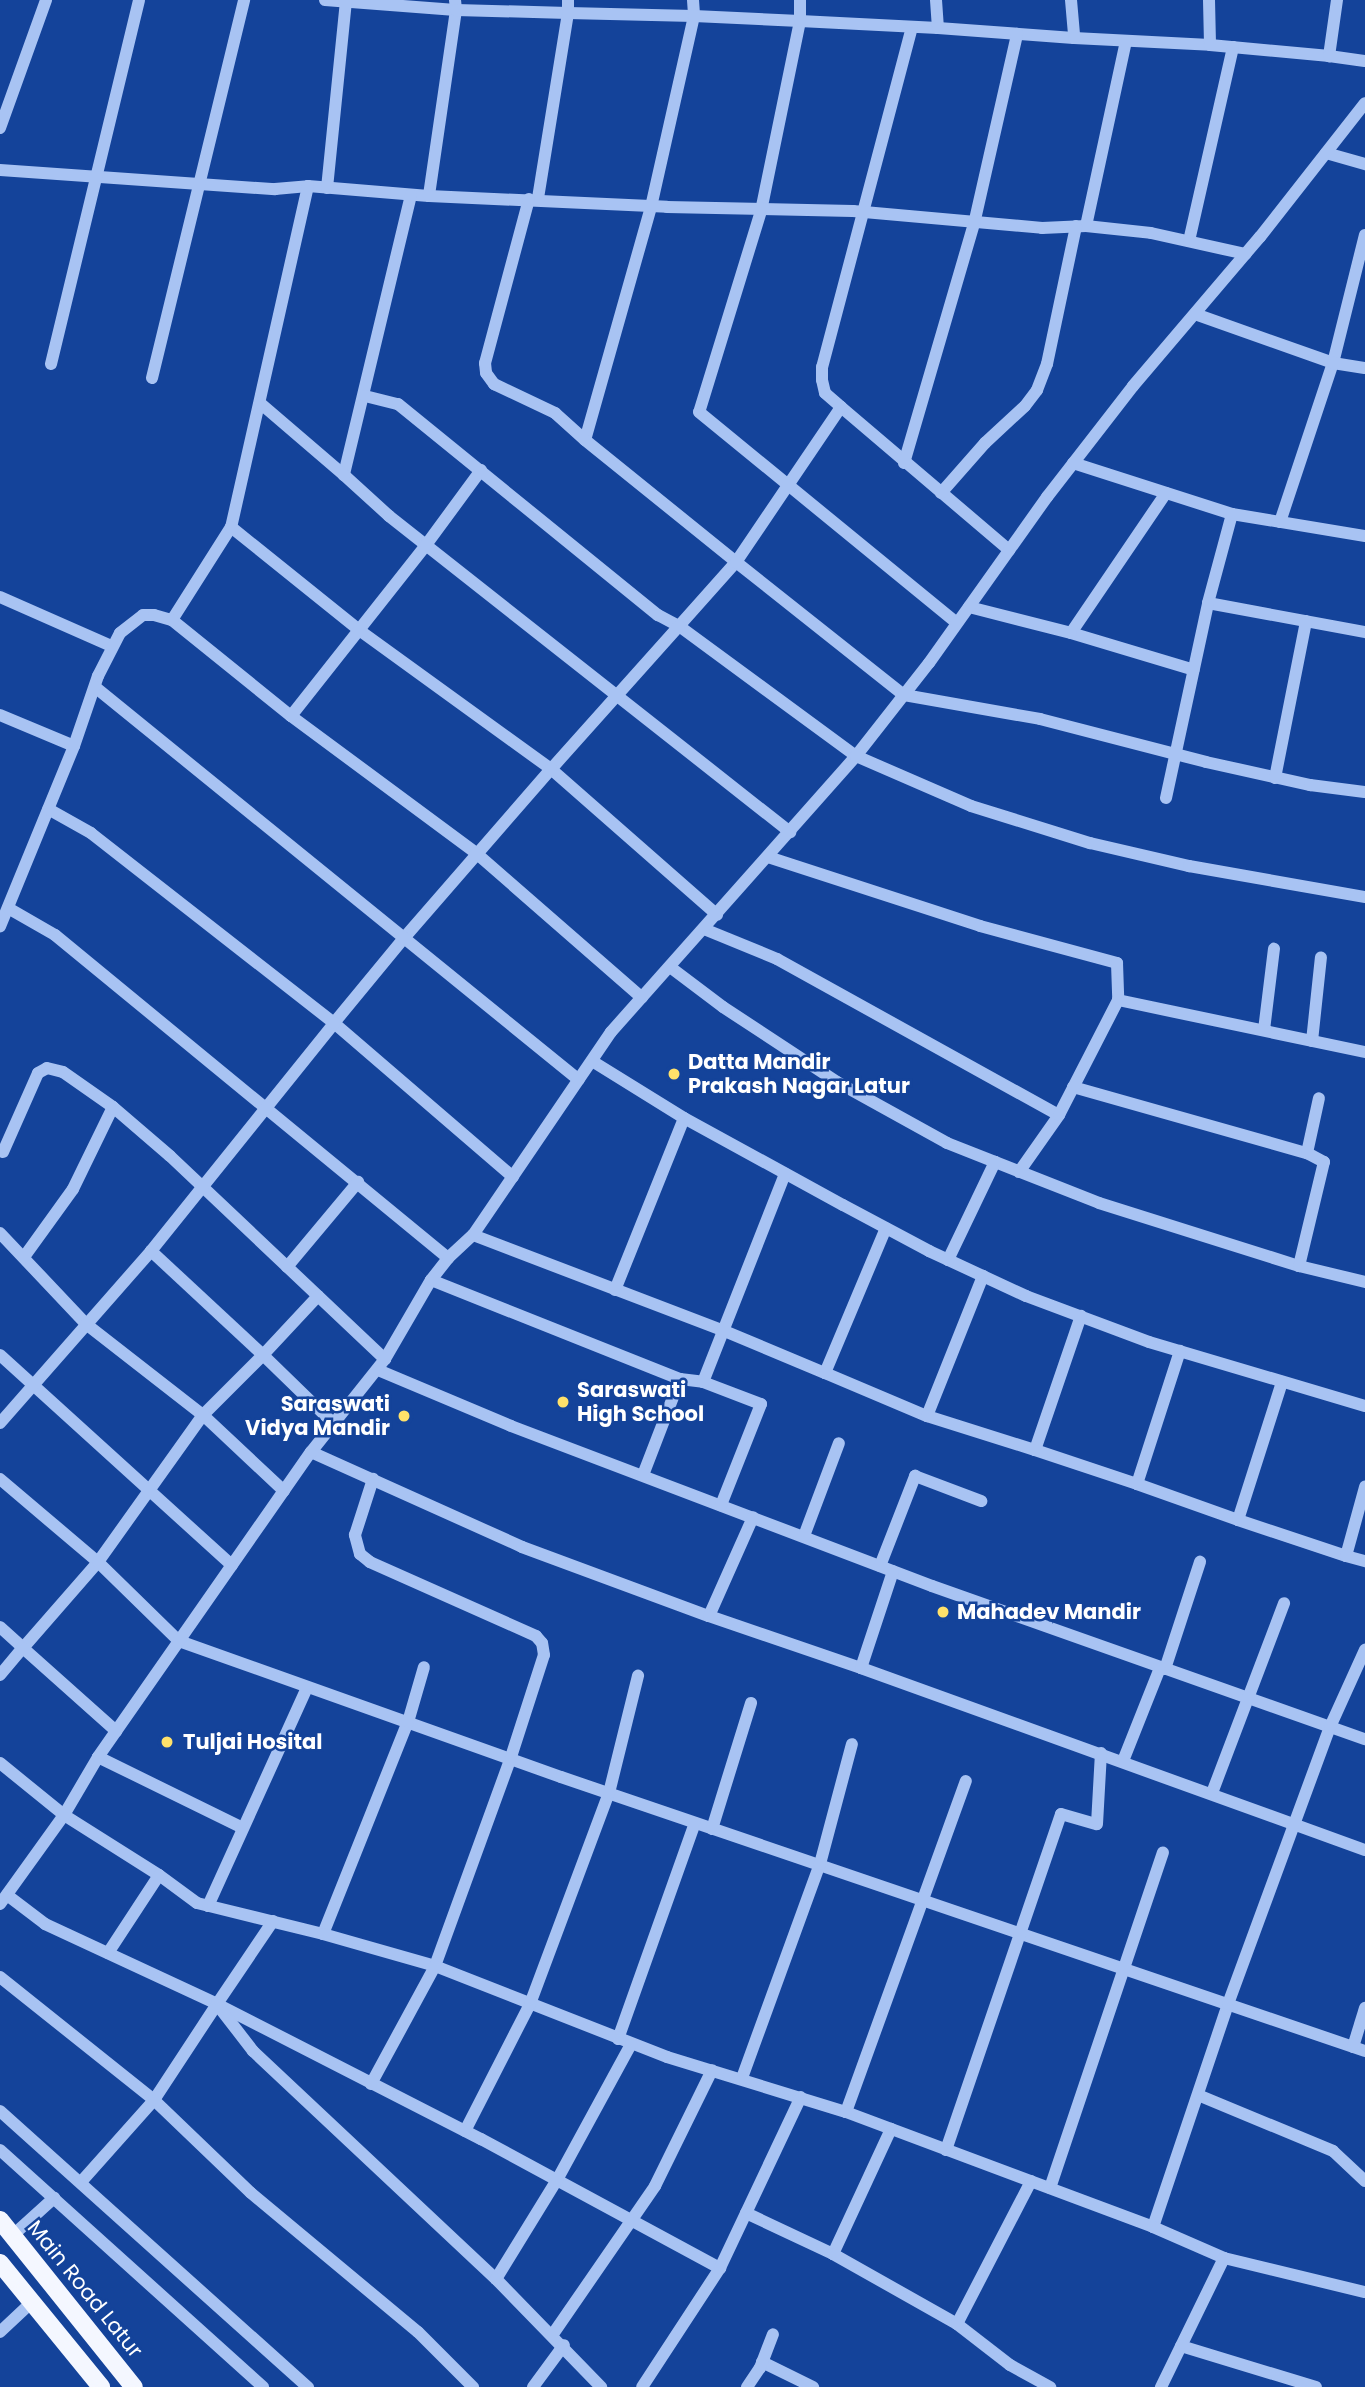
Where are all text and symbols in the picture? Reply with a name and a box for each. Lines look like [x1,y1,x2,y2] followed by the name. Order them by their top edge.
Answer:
[688,1049,910,1099] place label: Datta Mandir Prakash Nagar Latur
[666,1066,682,1082] marker: Datta Mandir Prakash Nagar Latur
[577,1377,704,1427] place label: Saraswati High School
[245,1391,390,1441] place label: Saraswati Vidya Mandir
[555,1394,571,1410] marker: Saraswati High School
[396,1408,412,1424] marker: Saraswati Vidya Mandir
[957,1599,1141,1625] place label: Mahadev Mandir
[935,1604,951,1620] marker: Mahadev Mandir
[183,1729,322,1755] place label: Tuljai Hosital
[157,1732,177,1752] marker: Tuljai Hosital
[22,2215,148,2363] street label: Main Road Latur

